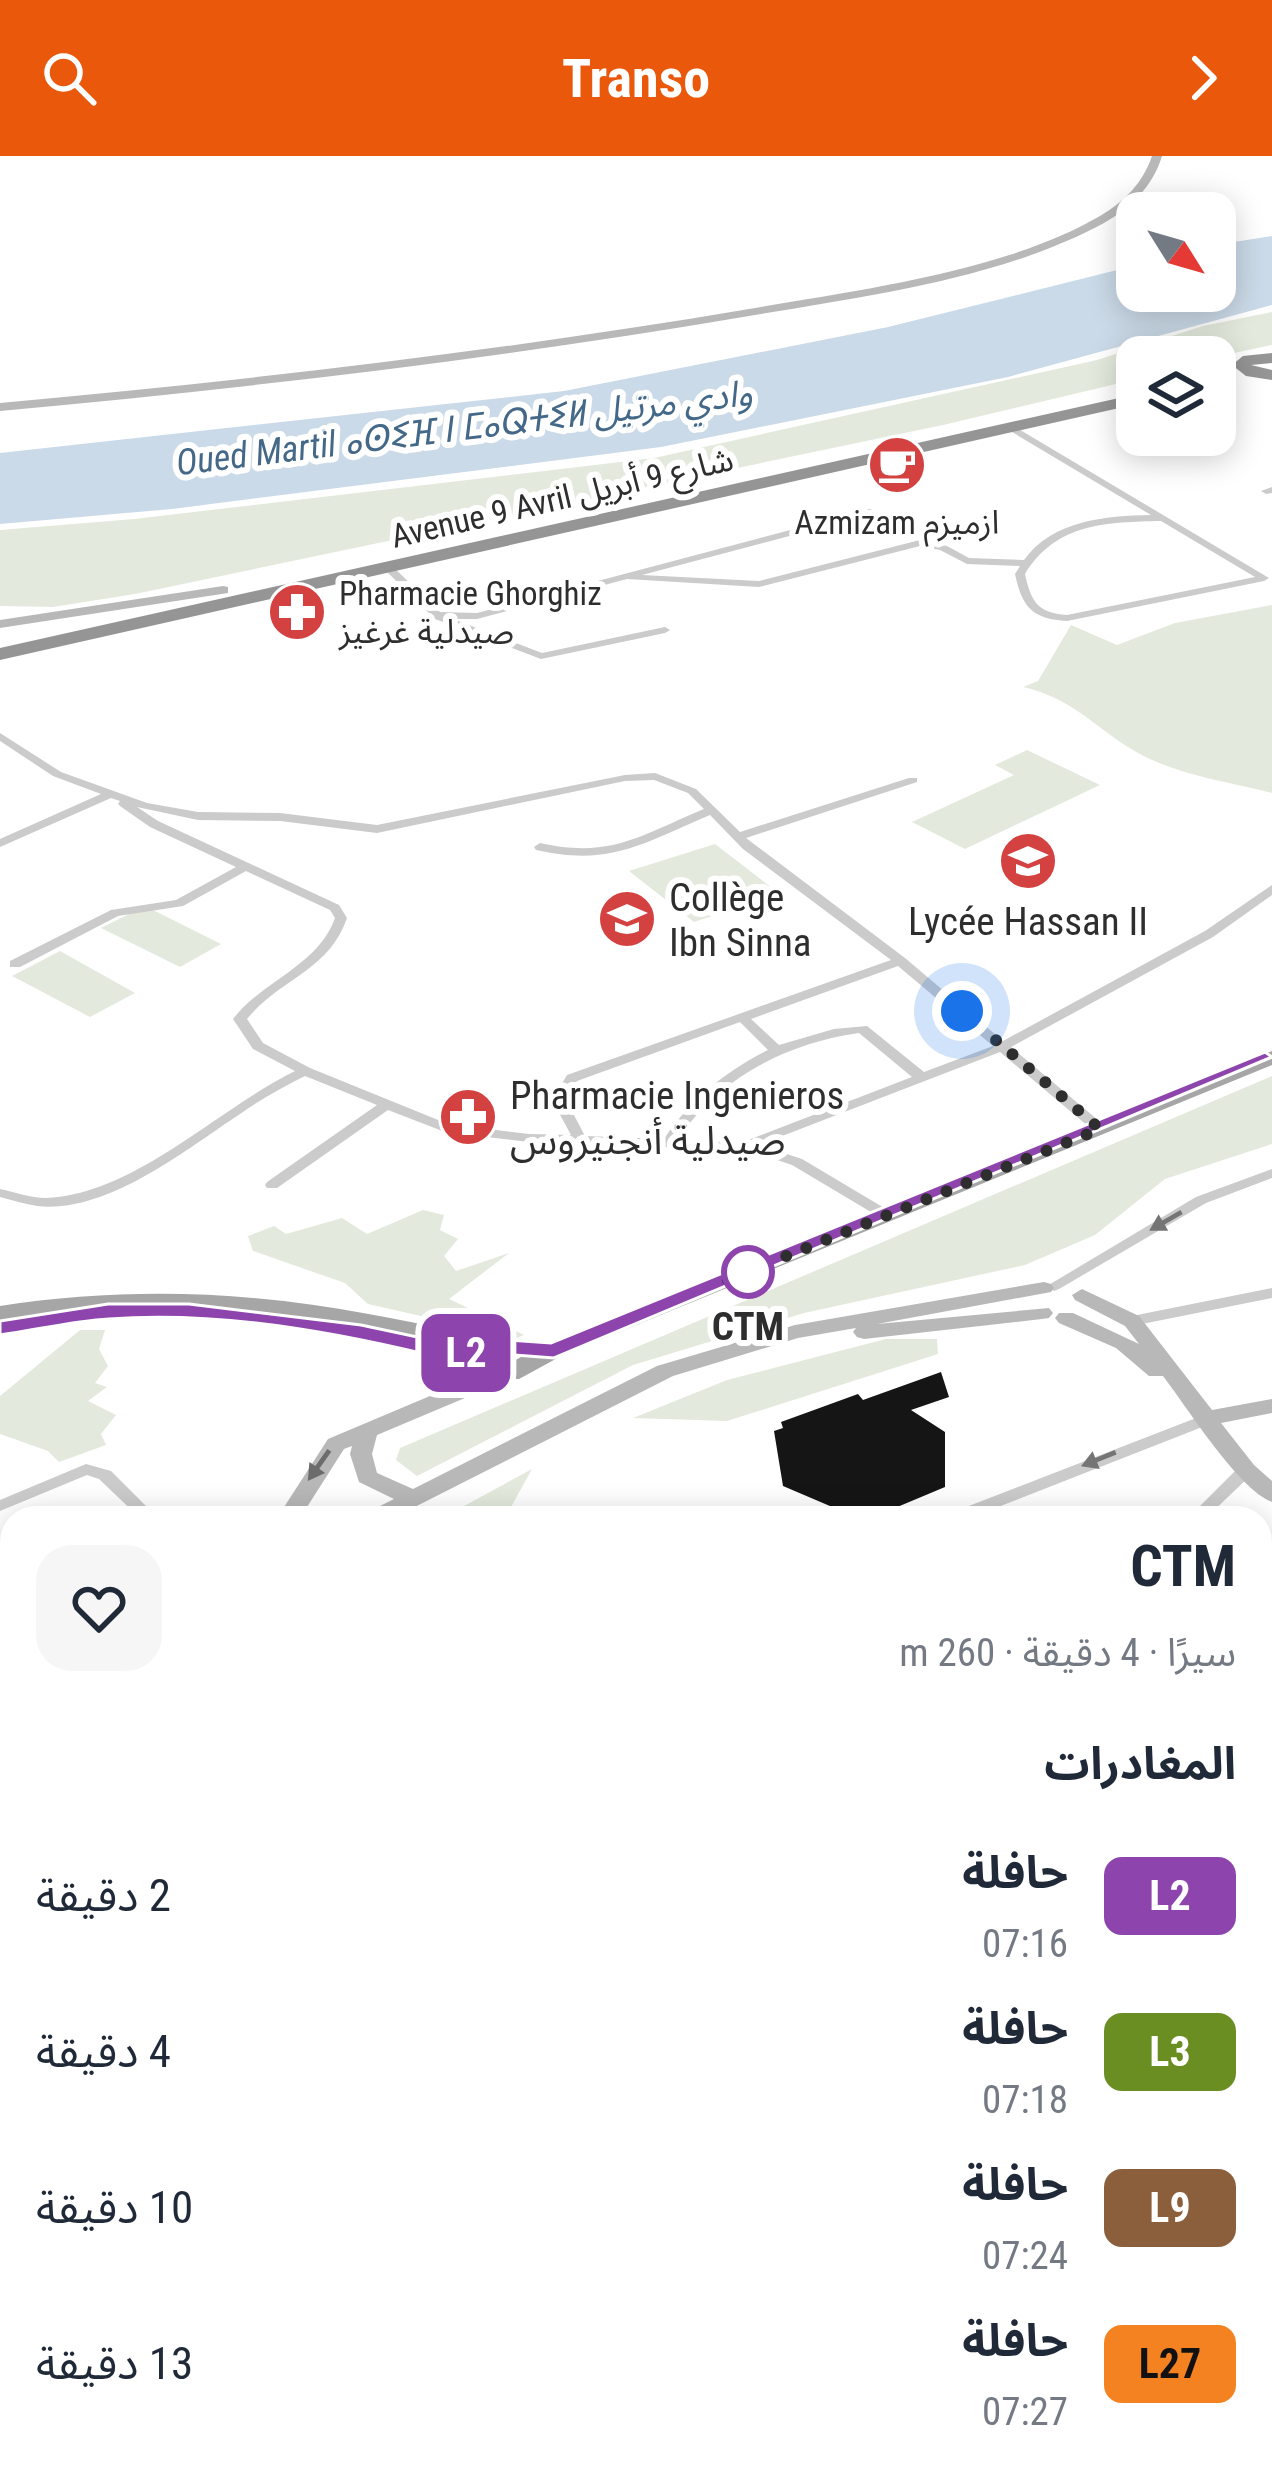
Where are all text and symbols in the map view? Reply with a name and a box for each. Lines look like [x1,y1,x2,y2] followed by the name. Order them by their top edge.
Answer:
[36,45,102,111] icon: search
[1170,45,1236,111] icon: forward
[562,47,710,110] text: Transo
[1116,192,1236,312] north arrow
[1116,192,1236,456] map controls
[1116,336,1236,456] button: layers
[174,372,755,490] water label: Oued Martil ⴰⵙⵉⴼ ⵏ ⵎⴰⵕⵜⵉⵍ وادي مرتيل
[866,434,928,496] cafe icon: Azmizam ازميزم
[387,439,738,561] street label: Avenue 9 Avril شارع 9 أبريل
[795,503,999,547] place label: Azmizam ازميزم
[338,574,602,651] place label: Pharmacie Ghorghiz صيدلية غرغيز
[266,581,328,643] pharmacy icon: Pharmacie Ghorghiz صيدلية غرغيز
[997,830,1059,892] school or university icon: Lycée Hassan II
[669,875,811,966] place label: Collège Ibn Sinna
[596,888,658,950] school or university icon: Collège Ibn Sinna
[908,899,1148,945] place label: Lycée Hassan II
[932,981,992,1041] your location
[510,1073,844,1164] place label: Pharmacie Ingenieros صيدلية أنجنيروس
[437,1086,499,1148] pharmacy icon: Pharmacie Ingenieros صيدلية أنجنيروس
[1149,1209,1182,1230] one-way arrow
[723,1247,773,1297] marker: CTM
[712,1304,784,1350] place label: CTM
[412,1314,520,1392] line badge: L2
[445,1328,487,1377] text: L2
[308,1449,331,1481] one-way arrow
[1080,1450,1116,1469] one-way arrow
[1130,1533,1236,1600] text: CTM
[36,1545,162,1671] button: heart
[899,1630,1236,1676] text: سيرًا · 4 دقيقة · 260 m
[1044,1737,1236,1790] text: المغادرات
[962,1846,1068,1899] text: حافلة
[36,1869,171,1922] text: 2 دقيقة
[1149,1871,1191,1920] text: L2
[982,1921,1068,1967] text: 07:16
[962,2002,1068,2055] text: حافلة
[36,2025,171,2078] text: 4 دقيقة
[1149,2027,1191,2076] text: L3
[982,2077,1068,2123] text: 07:18
[962,2158,1068,2211] text: حافلة
[36,2181,193,2234] text: 10 دقيقة
[1149,2183,1191,2232] text: L9
[982,2233,1068,2279] text: 07:24
[962,2314,1068,2367] text: حافلة
[36,2337,193,2390] text: 13 دقيقة
[1139,2339,1201,2388] text: L27
[982,2389,1068,2435] text: 07:27

